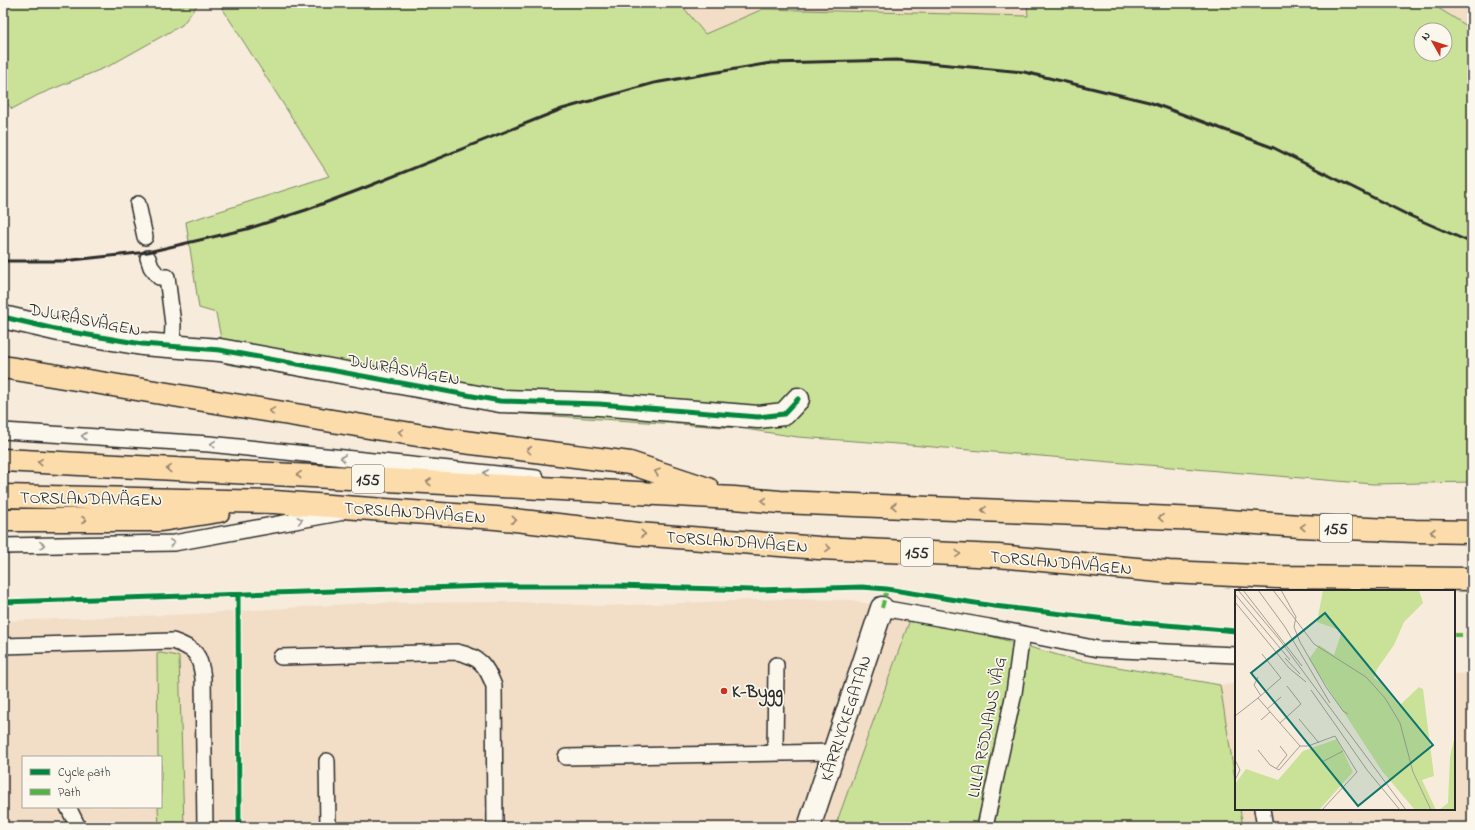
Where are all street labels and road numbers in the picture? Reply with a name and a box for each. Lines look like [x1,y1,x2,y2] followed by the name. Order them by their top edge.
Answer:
[26,297,143,344] street label: DJURÅSVÄGEN
[345,348,462,393] street label: DJURÅSVÄGEN
[352,465,384,493] road number: 155
[20,486,162,513] street label: TORSLANDAVÄGEN
[343,496,487,531] street label: TORSLANDAVÄGEN
[1320,514,1352,542] road number: 155
[665,525,809,560] street label: TORSLANDAVÄGEN
[901,538,933,566] road number: 155
[989,545,1133,582] street label: TORSLANDAVÄGEN
[814,652,879,785] street label: KÄRRLYCKEGATAN
[962,655,1013,800] street label: LILLA RÖDJANS VÄG

